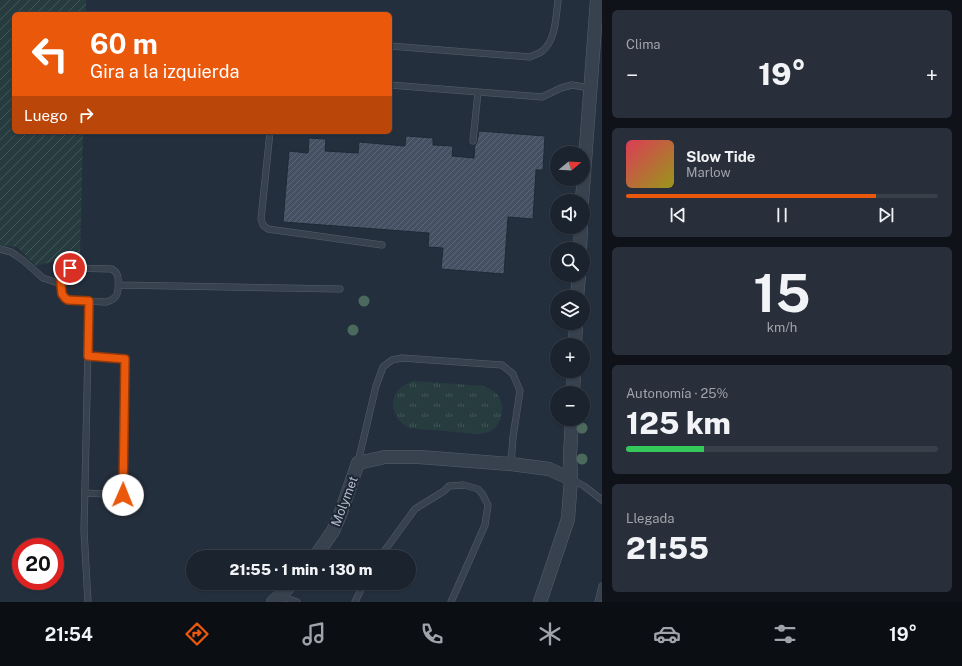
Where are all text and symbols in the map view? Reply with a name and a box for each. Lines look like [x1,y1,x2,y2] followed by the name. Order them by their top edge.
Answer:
[90,27,158,60] text: 60 m
[24,28,76,80] icon: left
[626,37,661,52] text: Clima
[758,56,806,92] text: 19°
[90,61,239,82] text: Gira a la izquierda
[626,62,638,88] text: −
[926,62,938,88] text: +
[75,104,97,126] icon: right
[24,107,67,124] text: Luego
[550,146,590,186] north arrow
[550,146,590,426] map controls
[686,148,755,165] text: Slow Tide
[686,165,731,180] text: Marlow
[550,194,590,234] button: sound
[667,204,689,226] icon: previous
[771,204,793,226] icon: pause
[875,204,897,226] icon: next
[550,242,590,282] button: search
[53,251,87,285] pin
[59,257,81,279] icon: arrive
[753,263,811,324] text: 15
[550,290,590,330] button: layers
[767,320,797,335] text: km/h
[550,338,590,378] button: +
[550,386,590,426] button: −
[626,386,728,401] text: Autonomía · 25%
[626,405,731,441] text: 125 km
[102,474,144,516] position arrow
[328,474,361,529] street label: Molymet
[626,511,674,526] text: Llegada
[626,530,709,566] text: 21:55
[12,538,64,590] speed limit sign: 20
[230,561,372,578] text: 21:55 · 1 min · 130 m
[183,620,211,648] icon: directions
[300,620,328,648] icon: music
[418,620,446,648] icon: phone
[536,620,564,648] icon: climate
[653,620,681,648] icon: car
[771,620,799,648] icon: filters
[45,624,93,645] text: 21:54
[889,624,917,645] text: 19°

